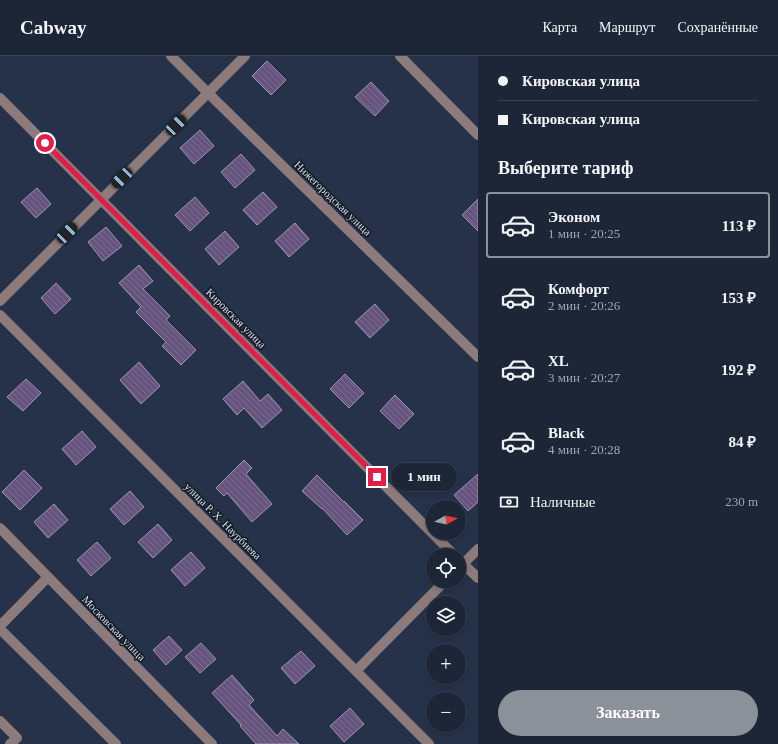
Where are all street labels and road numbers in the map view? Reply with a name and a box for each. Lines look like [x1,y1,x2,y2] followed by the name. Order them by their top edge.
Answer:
[292,158,374,238] street label: Нижегородская улица
[204,286,268,350] street label: Кировская улица
[182,480,264,562] street label: улица Р. Х. Наурбиева
[80,593,148,663] street label: Московская улица

